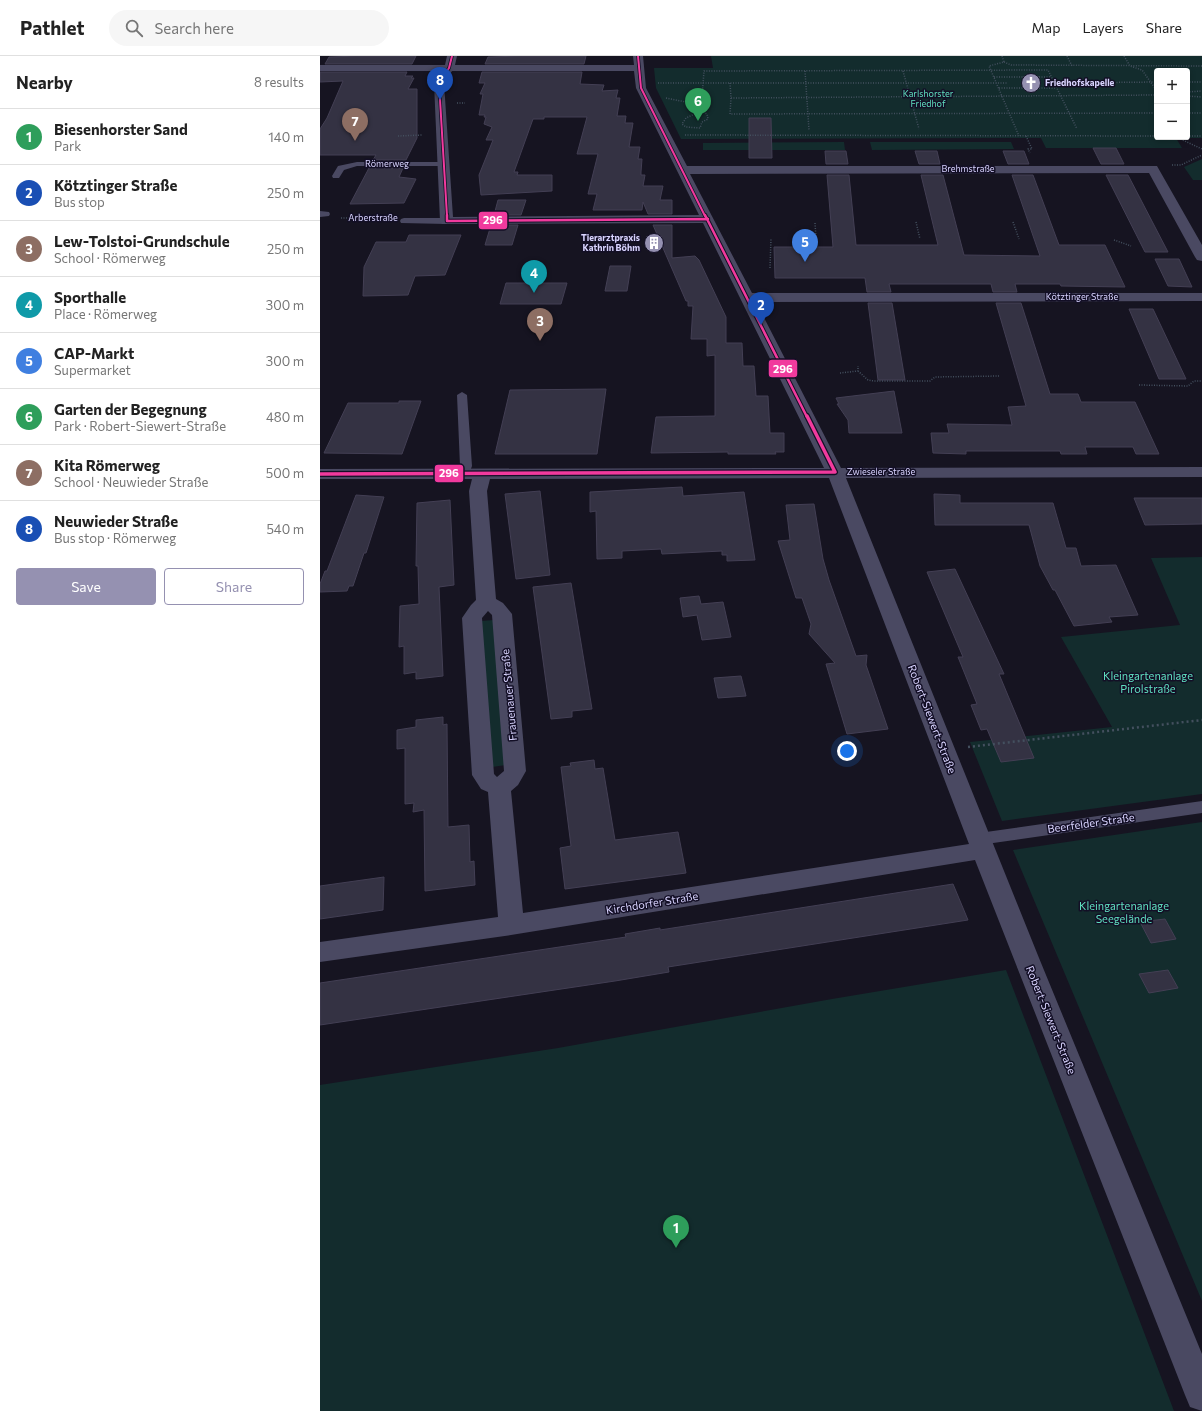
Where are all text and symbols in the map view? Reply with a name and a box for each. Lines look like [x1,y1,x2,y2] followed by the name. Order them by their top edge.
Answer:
[109,10,389,46] search box
[20,16,85,39] text: Pathlet
[123,17,145,39] icon: search
[155,19,234,37] text: Search here
[1032,19,1060,36] text: Map
[1082,19,1124,36] text: Layers
[1146,19,1182,36] text: Share
[427,67,453,100] pin: 8
[1154,68,1190,140] map controls
[1154,68,1190,104] button: +
[16,72,73,93] text: Nearby
[1020,72,1042,94] church icon: Friedhofskapelle
[254,74,304,90] text: 8 results
[1045,77,1115,88] place label: Friedhofskapelle
[685,88,711,121] pin: 6
[903,88,954,109] park label: Karlshorster Friedhof
[1154,104,1190,140] button: −
[342,108,368,141] pin: 7
[54,120,188,138] text: Biesenhorster Sand
[26,129,32,145] text: 1
[268,129,304,145] text: 140 m
[54,138,81,154] text: Park
[365,158,409,169] street label: Römerweg
[941,163,995,174] street label: Brehmstraße
[54,176,177,194] text: Kötztinger Straße
[25,185,33,201] text: 2
[267,185,304,201] text: 250 m
[54,194,105,210] text: Bus stop
[478,211,508,230] line badge: 296
[348,212,398,223] street label: Arberstraße
[483,213,503,226] text: 296
[792,229,818,262] pin: 5
[54,232,230,250] text: Lew-Tolstoi-Grundschule
[581,232,640,253] place label: Tierarztpraxis Kathrin Böhm
[643,232,665,254] building icon: Tierarztpraxis Kathrin Böhm
[25,241,33,257] text: 3
[267,241,304,257] text: 250 m
[54,250,166,266] text: School · Römerweg
[521,260,547,293] pin: 4
[54,288,126,306] text: Sporthalle
[1046,291,1118,302] street label: Kötztinger Straße
[748,292,774,325] pin: 2
[25,297,33,313] text: 4
[266,297,304,313] text: 300 m
[54,306,157,322] text: Place · Römerweg
[527,308,553,341] pin: 3
[54,344,134,362] text: CAP-Markt
[25,353,33,369] text: 5
[266,353,304,369] text: 300 m
[768,359,798,378] line badge: 296
[54,362,131,378] text: Supermarket
[773,362,793,375] text: 296
[54,400,207,418] text: Garten der Begegnung
[25,409,33,425] text: 6
[266,409,304,425] text: 480 m
[54,418,226,434] text: Park · Robert-Siewert-Straße
[54,456,160,474] text: Kita Römerweg
[434,464,464,483] line badge: 296
[25,465,33,481] text: 7
[266,465,304,481] text: 500 m
[439,466,459,479] text: 296
[847,466,915,477] street label: Zwieseler Straße
[54,474,208,490] text: School · Neuwieder Straße
[54,512,178,530] text: Neuwieder Straße
[25,521,33,537] text: 8
[266,521,304,537] text: 540 m
[54,530,176,546] text: Bus stop · Römerweg
[16,568,156,605] button: Save
[164,568,304,605] button: Share
[498,648,519,741] street label: Frauenauer Straße
[906,662,959,775] street label: Robert-Siewert-Straße
[1103,669,1193,695] park label: Kleingartenanlage Pirolstraße
[837,741,857,761] your location
[1047,810,1135,835] street label: Beerfelder Straße
[605,889,699,916] street label: Kirchdorfer Straße
[1079,899,1169,925] park label: Kleingartenanlage Seegelände
[1024,964,1079,1076] street label: Robert-Siewert-Straße
[663,1215,689,1248] pin: 1

